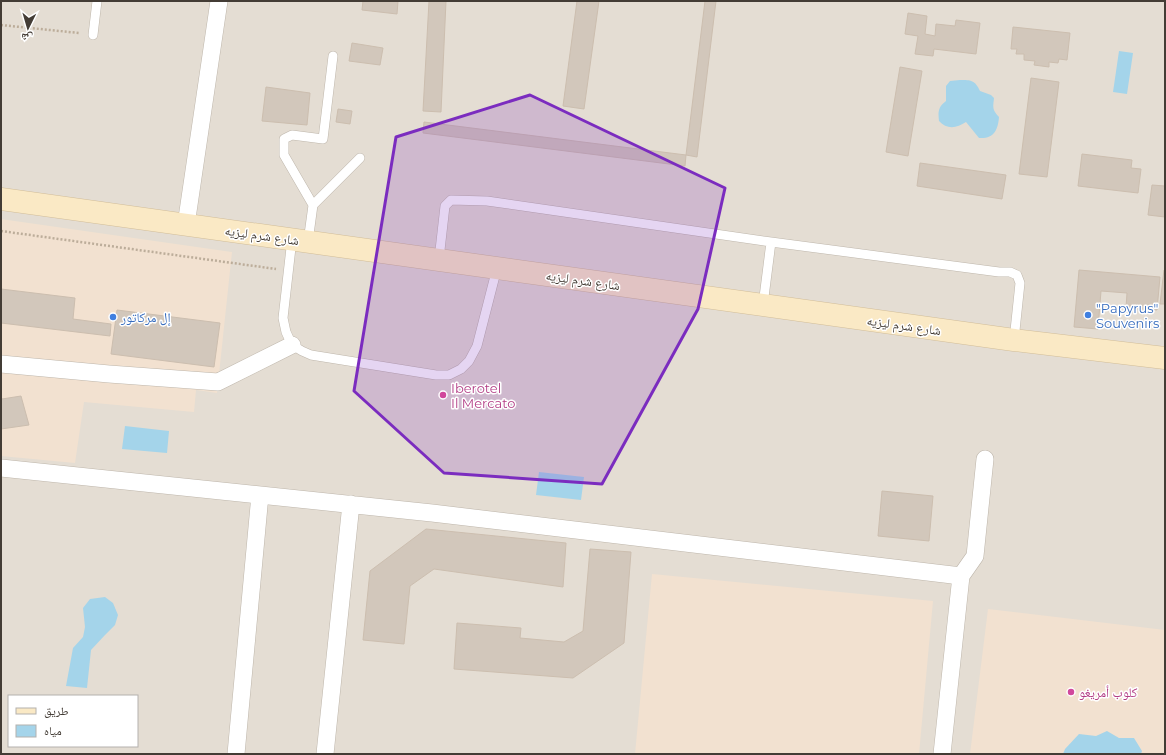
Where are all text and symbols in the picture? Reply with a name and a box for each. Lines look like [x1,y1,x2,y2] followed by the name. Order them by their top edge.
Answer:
[8,8,48,48] north arrow
[20,29,34,45] text: ش
[224,222,300,250] street label: شارع شرم ليزيه
[545,267,621,295] street label: شارع شرم ليزيه
[1096,300,1159,331] place label: "Papyrus" Souvenirs
[120,309,171,326] place label: إل مركاتور
[1083,310,1093,320] marker: "Papyrus" Souvenirs
[108,312,118,322] marker: إل مركاتور
[866,312,942,340] street label: شارع شرم ليزيه
[451,380,515,411] place label: Iberotel Il Mercato
[438,390,448,400] marker: Iberotel Il Mercato
[1079,684,1138,701] place label: كلوب أمريغو
[1066,687,1076,697] marker: كلوب أمريغو
[8,695,138,747] legend
[44,703,69,718] text: طريق
[44,723,62,738] text: مياه

